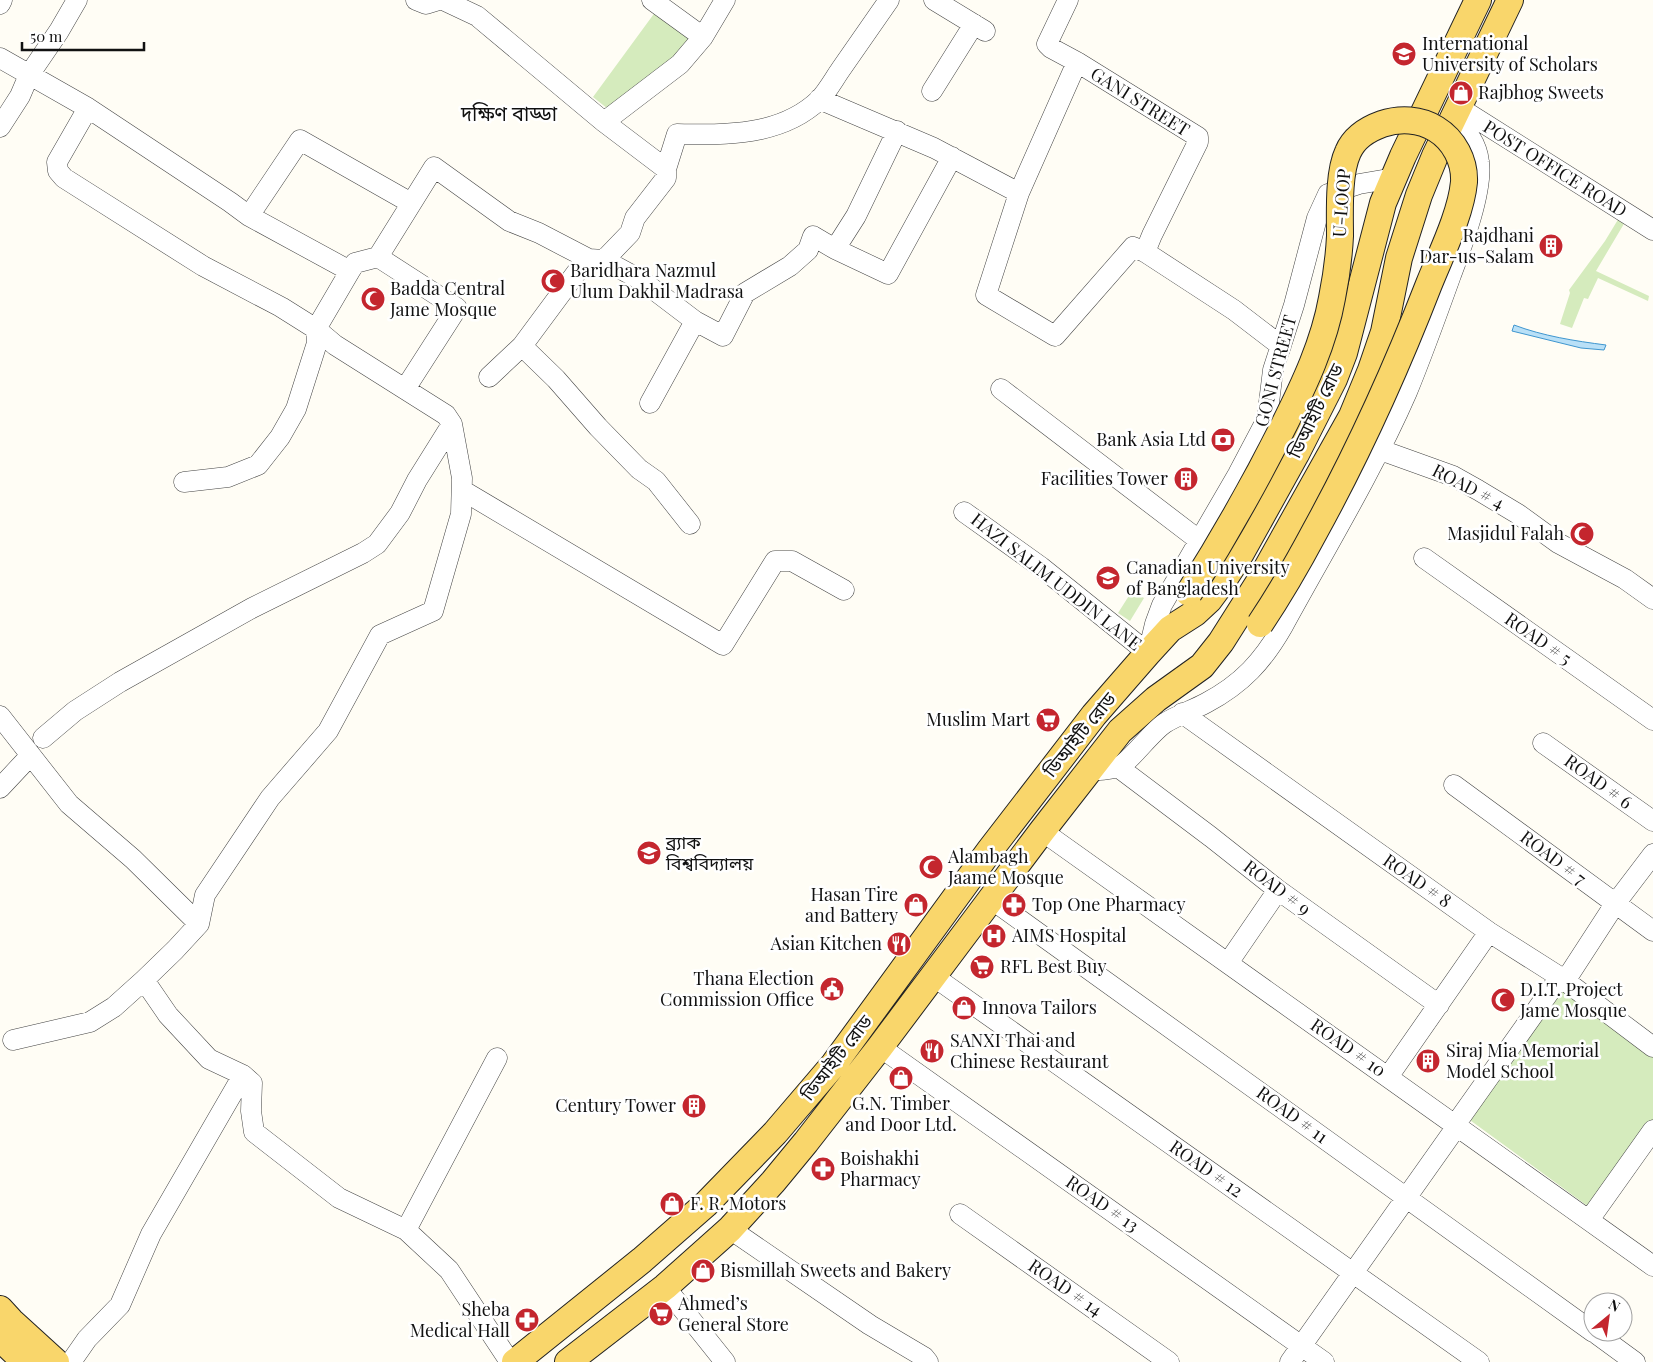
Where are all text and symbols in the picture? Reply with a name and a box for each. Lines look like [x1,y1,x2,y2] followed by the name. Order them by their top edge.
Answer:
[22,20,145,52] scale bar
[30,26,63,46] text: 50 m
[1422,31,1598,76] place label: International University of Scholars
[1391,41,1417,67] school or university icon: International University of Scholars
[1086,61,1195,141] street label: GANI STREET
[1448,80,1474,106] shop icon: Rajbhog Sweets
[1478,80,1604,104] place label: Rajbhog Sweets
[460,99,558,126] district label: দক্ষিণ বাড্ডা
[1479,114,1632,222] street label: POST OFFICE ROAD
[1327,167,1355,238] street label: U-LOOP
[1419,223,1534,268] place label: Rajdhani Dar-us-Salam
[1538,233,1564,259] building icon: Rajdhani Dar-us-Salam
[570,258,744,303] place label: Baridhara Nazmul Ulum Dakhil Madrasa
[540,268,566,294] mosque icon: Baridhara Nazmul Ulum Dakhil Madrasa
[389,276,505,321] place label: Badda Central Jame Mosque
[360,286,386,312] mosque icon: Badda Central Jame Mosque
[1249,312,1301,429] street label: GONI STREET
[1282,359,1348,463] street label: ডিআইটি রোড
[1096,427,1207,451] place label: Bank Asia Ltd
[1210,427,1236,453] bank icon: Bank Asia Ltd
[1428,458,1509,514] street label: ROAD # 4
[1041,466,1168,490] place label: Facilities Tower
[1173,466,1199,492] building icon: Facilities Tower
[966,507,1147,655] street label: HAZI SALIM UDDIN LANE
[1447,521,1564,545] place label: Masjidul Falah
[1569,521,1595,547] mosque icon: Masjidul Falah
[1126,555,1290,600] place label: Canadian University of Bangladesh
[1095,565,1121,591] school or university icon: Canadian University of Bangladesh
[1500,606,1577,670] street label: ROAD # 5
[1037,687,1121,782] street label: ডিআইটি রোড
[926,707,1031,731] place label: Muslim Mart
[1035,707,1061,733] supermarket icon: Muslim Mart
[1560,748,1637,814] street label: ROAD # 6
[1516,825,1592,890] street label: ROAD # 7
[665,830,754,875] place label: ব্র্যাক বিশ্ববিদ্যালয়
[636,840,662,866] school or university icon: ব্র্যাক বিশ্ববিদ্যালয়
[947,844,1064,889] place label: Alambagh Jaame Mosque
[1379,848,1457,913] street label: ROAD # 8
[918,854,944,880] mosque icon: Alambagh Jaame Mosque
[1239,854,1316,920] street label: ROAD # 9
[805,882,898,927] place label: Hasan Tire and Battery
[903,892,929,918] shop icon: Hasan Tire and Battery
[1001,892,1027,918] pharmacy icon: Top One Pharmacy
[1032,892,1186,916] place label: Top One Pharmacy
[981,923,1007,949] hospital icon: AIMS Hospital
[1011,923,1126,947] place label: AIMS Hospital
[770,931,882,955] place label: Asian Kitchen
[886,931,912,957] restaurant icon: Asian Kitchen
[969,954,995,980] supermarket icon: RFL Best Buy
[1000,954,1107,978] place label: RFL Best Buy
[660,966,814,1011] place label: Thana Election Commission Office
[819,976,845,1002] public building icon: Thana Election Commission Office
[1519,977,1627,1022] place label: D.I.T. Project Jame Mosque
[1490,987,1516,1013] mosque icon: D.I.T. Project Jame Mosque
[951,995,977,1021] shop icon: Innova Tailors
[982,995,1097,1019] place label: Innova Tailors
[795,1010,877,1106] street label: ডিআইটি রোড
[1306,1013,1391,1082] street label: ROAD # 10
[950,1028,1109,1073] place label: SANXI Thai and Chinese Restaurant
[919,1038,945,1064] restaurant icon: SANXI Thai and Chinese Restaurant
[1446,1038,1599,1083] place label: Siraj Mia Memorial Model School
[1415,1048,1441,1074] building icon: Siraj Mia Memorial Model School
[888,1065,914,1091] shop icon: G.N. Timber and Door Ltd.
[1252,1080,1333,1148] street label: ROAD # 11
[845,1091,957,1136] place label: G.N. Timber and Door Ltd.
[555,1093,676,1117] place label: Century Tower
[681,1093,707,1119] building icon: Century Tower
[1165,1134,1248,1202] street label: ROAD # 12
[840,1146,921,1191] place label: Boishakhi Pharmacy
[810,1156,836,1182] pharmacy icon: Boishakhi Pharmacy
[1061,1169,1144,1237] street label: ROAD # 13
[659,1191,685,1217] shop icon: F. R. Motors
[690,1191,786,1215] place label: F. R. Motors
[1024,1253,1107,1321] street label: ROAD # 14
[690,1258,716,1284] shop icon: Bismillah Sweets and Bakery
[720,1258,951,1282] place label: Bismillah Sweets and Bakery
[677,1291,789,1336] place label: Ahmed’s General Store
[1583,1292,1633,1342] north arrow
[1606,1294,1624,1316] text: N
[410,1297,510,1342] place label: Sheba Medical Hall
[648,1301,674,1327] supermarket icon: Ahmed’s General Store
[514,1307,540,1333] pharmacy icon: Sheba Medical Hall

